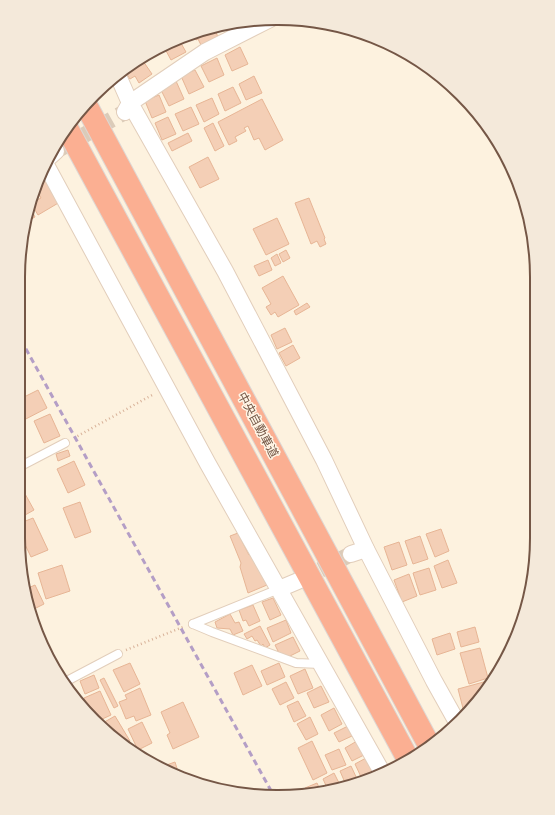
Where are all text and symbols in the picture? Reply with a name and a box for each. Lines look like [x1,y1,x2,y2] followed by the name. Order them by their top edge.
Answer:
[236,389,282,460] street label: 中央自動車道

